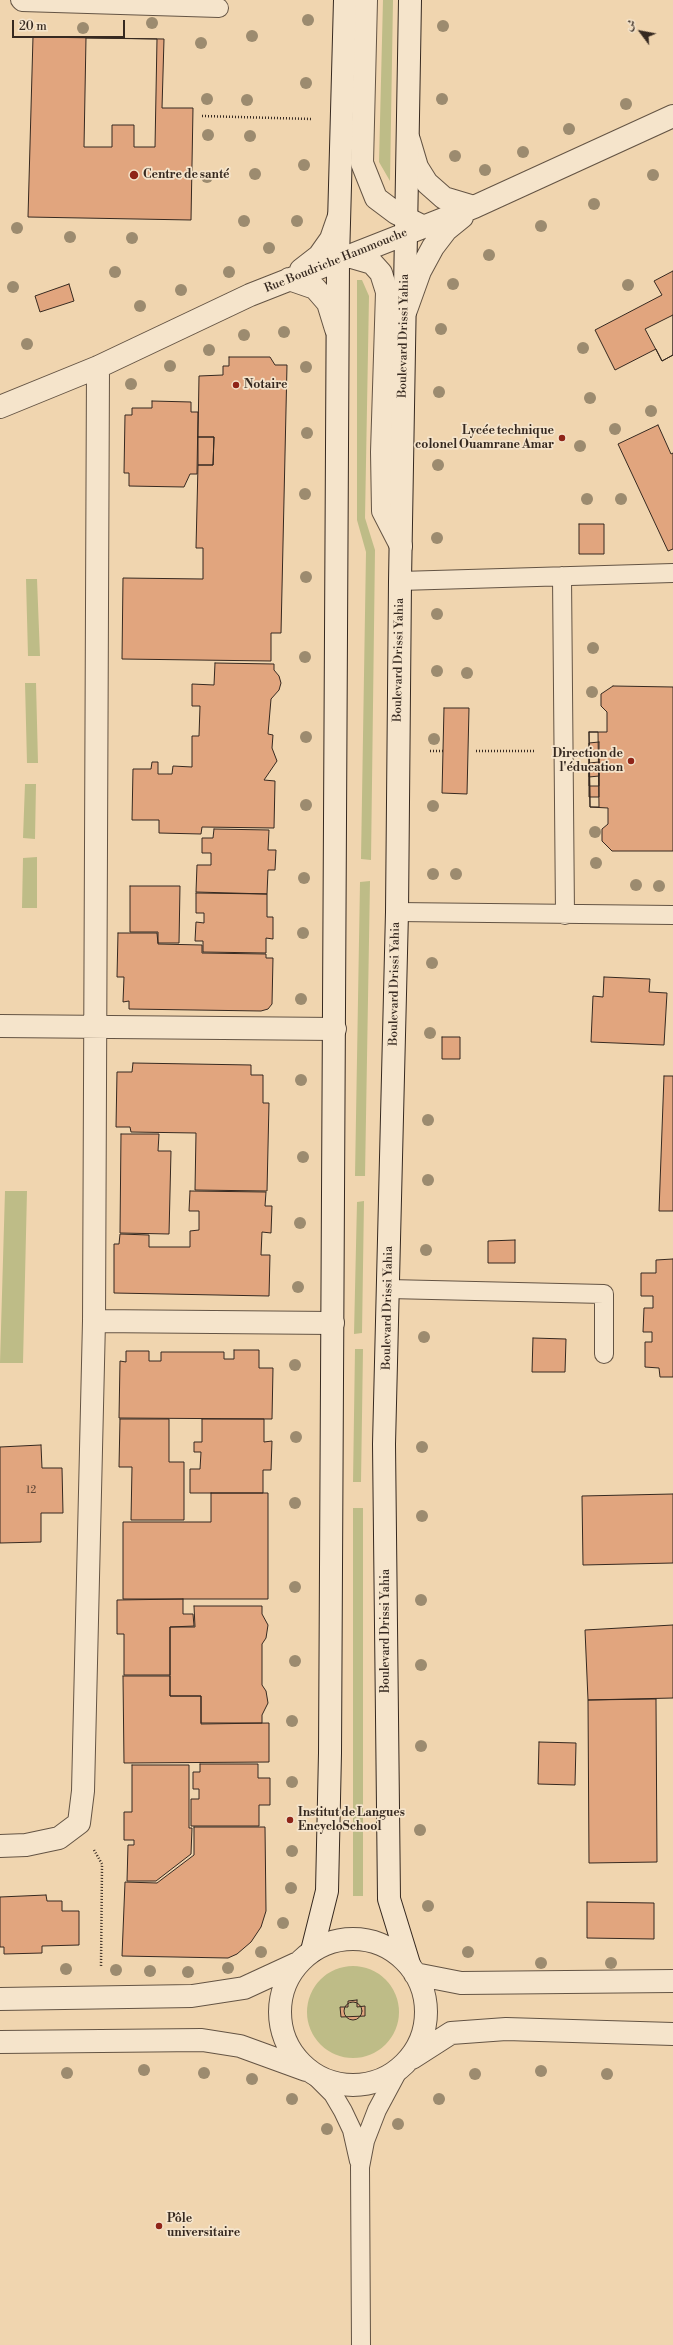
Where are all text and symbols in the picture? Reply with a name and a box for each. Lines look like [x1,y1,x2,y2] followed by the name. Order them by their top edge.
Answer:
[14,12,127,38] scale bar
[621,12,661,52] north arrow
[622,17,640,34] text: ش
[19,19,47,34] text: 20 m
[143,168,230,182] place label: Centre de santé
[128,169,140,181] marker: Centre de santé
[262,226,410,296] street label: Rue Boudriche Hammouche
[396,274,412,398] street label: Boulevard Drissi Yahia
[244,378,288,392] place label: Notaire
[231,380,241,390] marker: Notaire
[415,424,554,452] place label: Lycée technique colonel Ouamrane Amar
[557,433,567,443] marker: Lycée technique colonel Ouamrane Amar
[391,598,407,722] street label: Boulevard Drissi Yahia
[552,747,623,775] place label: Direction de l'éducation
[626,756,636,766] marker: Direction de l'éducation
[387,922,403,1046] street label: Boulevard Drissi Yahia
[380,1246,396,1370] street label: Boulevard Drissi Yahia
[26,1485,36,1497] house number: 12
[379,1569,393,1693] street label: Boulevard Drissi Yahia
[298,1806,405,1834] place label: Institut de Langues EncycloSchool
[285,1815,295,1825] marker: Institut de Langues EncycloSchool
[167,2212,240,2240] place label: Pôle universitaire
[154,2221,164,2231] marker: Pôle universitaire

